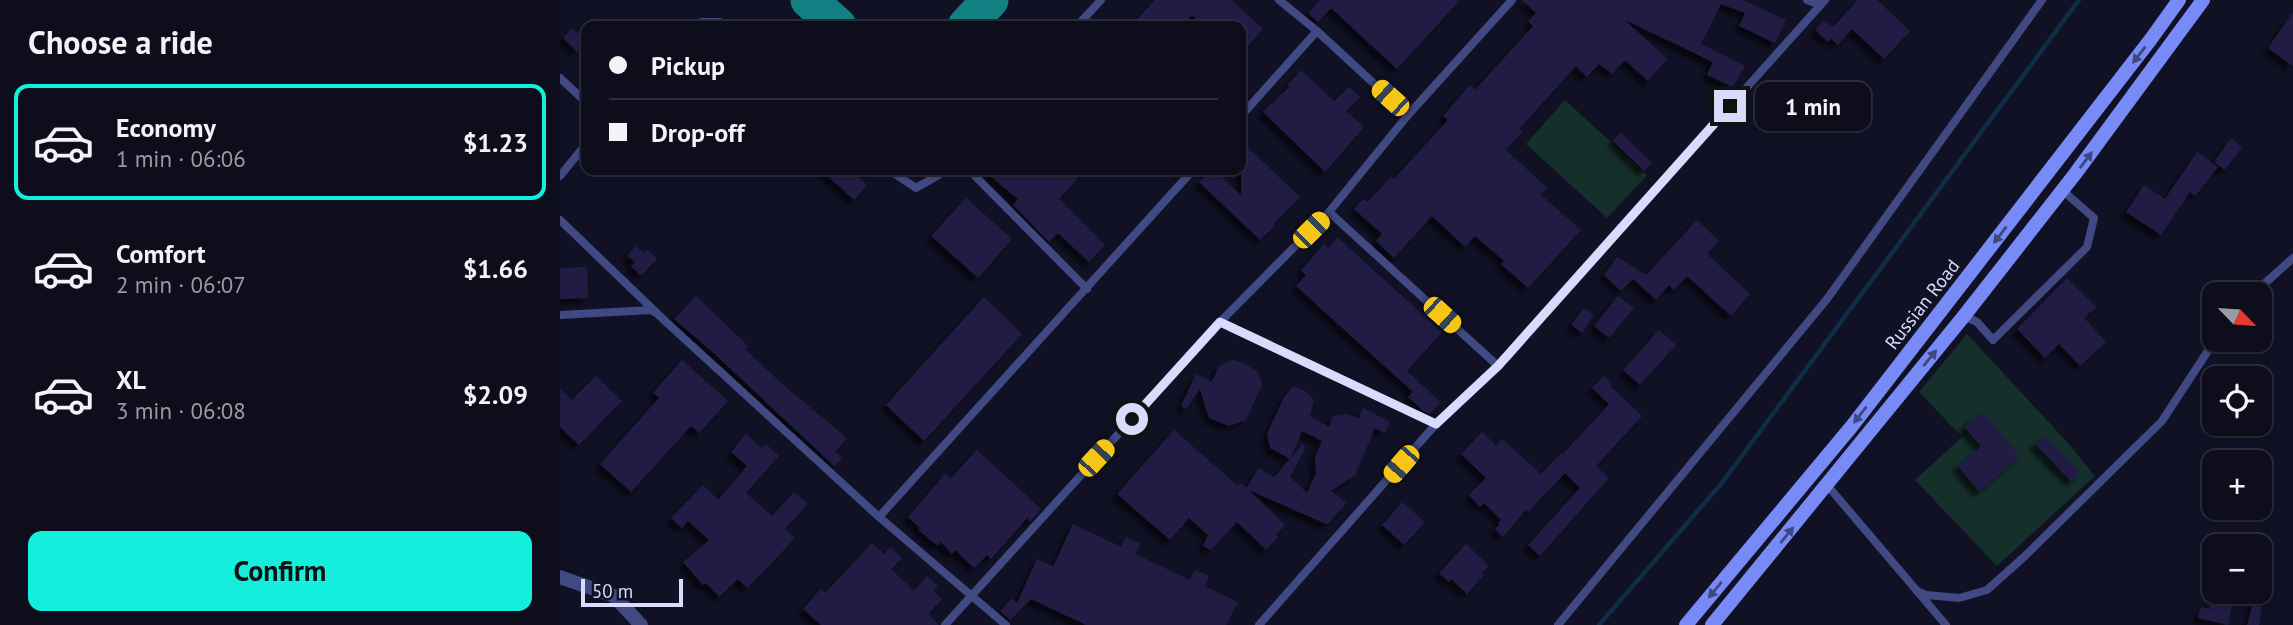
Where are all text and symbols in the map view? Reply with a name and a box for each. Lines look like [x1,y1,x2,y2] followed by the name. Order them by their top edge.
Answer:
[28,21,213,63] text: Choose a ride
[2132,46,2146,65] one-way arrow
[651,49,725,82] text: Pickup
[1368,76,1413,120] car
[1754,82,1870,130] callout: 1 min
[1714,90,1746,122] route end
[1785,92,1841,121] text: 1 min
[32,111,95,174] icon: car
[116,111,216,144] text: Economy
[651,116,745,149] text: Drop-off
[463,126,528,159] text: $1.23
[116,144,246,173] text: 1 min · 06:06
[2078,151,2092,169] one-way arrow
[1289,208,1334,252] car
[1992,226,2007,244] one-way arrow
[32,237,95,300] icon: car
[116,237,206,270] text: Comfort
[463,252,528,285] text: $1.66
[1879,254,1965,354] street label: Russian Road
[116,270,246,299] text: 2 min · 06:07
[2202,282,2272,352] north arrow
[2202,282,2272,604] map controls
[1420,293,1465,337] car
[1922,349,1937,366] one-way arrow
[32,363,95,426] icon: car
[116,363,146,396] text: XL
[2202,366,2272,436] button: locate
[463,378,528,411] text: $2.09
[116,396,246,425] text: 3 min · 06:08
[1116,403,1148,435] route start
[1854,406,1868,424] one-way arrow
[1074,435,1119,481] car
[1380,441,1423,487] car
[2202,450,2272,520] button: +
[1780,526,1795,544] one-way arrow
[28,531,532,611] button: Confirm
[2202,534,2272,604] button: −
[581,576,682,608] scale bar
[592,579,633,603] text: 50 m
[1708,582,1723,599] one-way arrow

